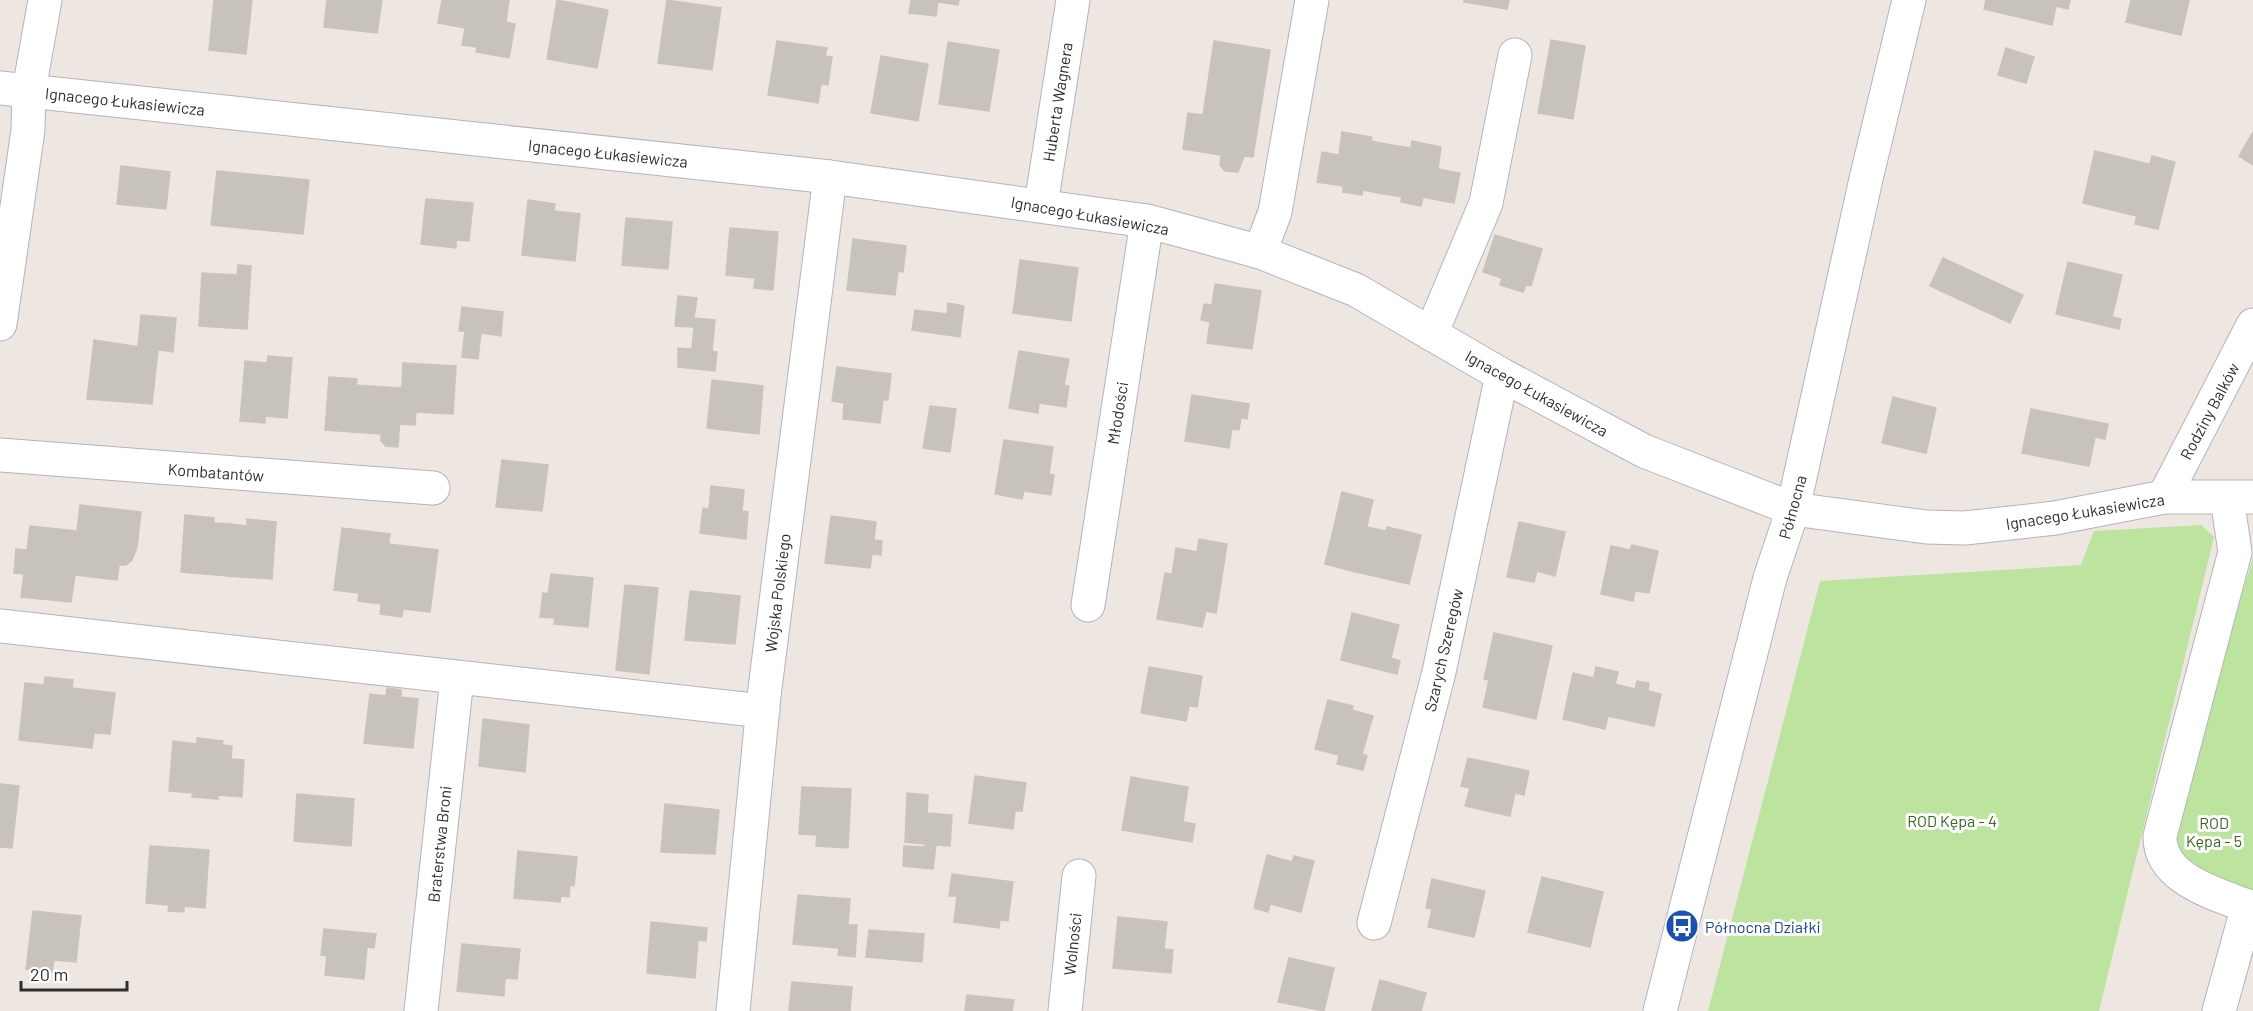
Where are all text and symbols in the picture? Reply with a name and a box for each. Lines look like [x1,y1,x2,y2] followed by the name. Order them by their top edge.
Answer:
[1038,41,1076,163] street label: Huberta Wagnera
[44,83,206,119] street label: Ignacego Łukasiewicza
[527,135,689,171] street label: Ignacego Łukasiewicza
[1009,192,1171,238] street label: Ignacego Łukasiewicza
[1462,346,1612,440] street label: Ignacego Łukasiewicza
[2176,359,2243,463] street label: Rodziny Balków
[1103,380,1131,446] street label: Młodości
[167,459,265,485] street label: Kombatantów
[1774,473,1810,541] street label: Północna
[2004,489,2166,533] street label: Ignacego Łukasiewicza
[760,532,794,654] street label: Wojska Polskiego
[1420,586,1467,713] street label: Szarych Szeregów
[423,785,455,903] street label: Braterstwa Broni
[1907,811,1997,830] park label: ROD Kępa - 4
[2186,813,2242,850] park label: ROD Kępa - 5
[1664,908,1700,944] bus stop icon: Północna Działki
[1059,912,1085,976] street label: Wolności
[1705,917,1821,936] place label: Północna Działki
[21,954,128,992] scale bar
[30,963,68,985] text: 20 m

